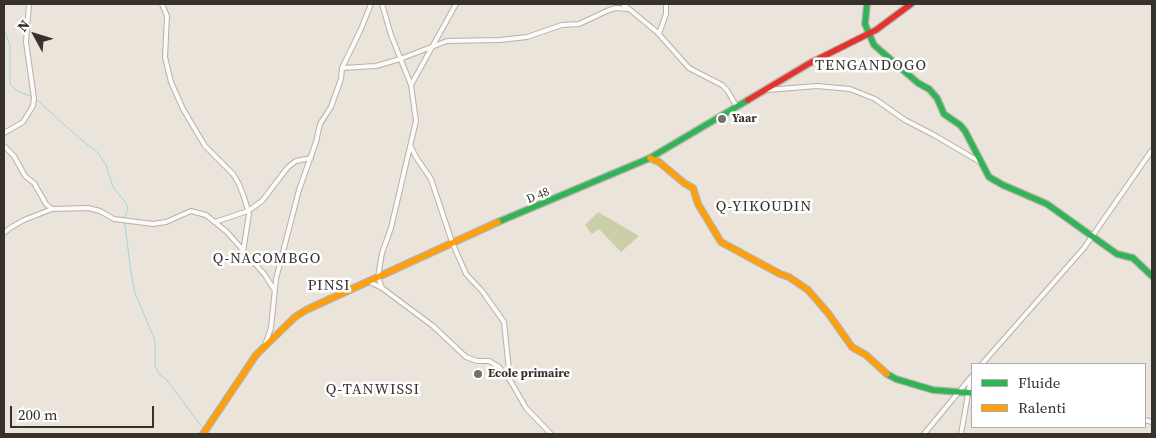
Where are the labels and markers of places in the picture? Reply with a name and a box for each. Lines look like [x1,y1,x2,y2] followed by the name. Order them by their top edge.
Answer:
[732,112,757,126] place label: Yaar
[716,113,728,125] marker: Yaar
[488,367,570,381] place label: Ecole primaire
[472,368,484,380] marker: Ecole primaire

